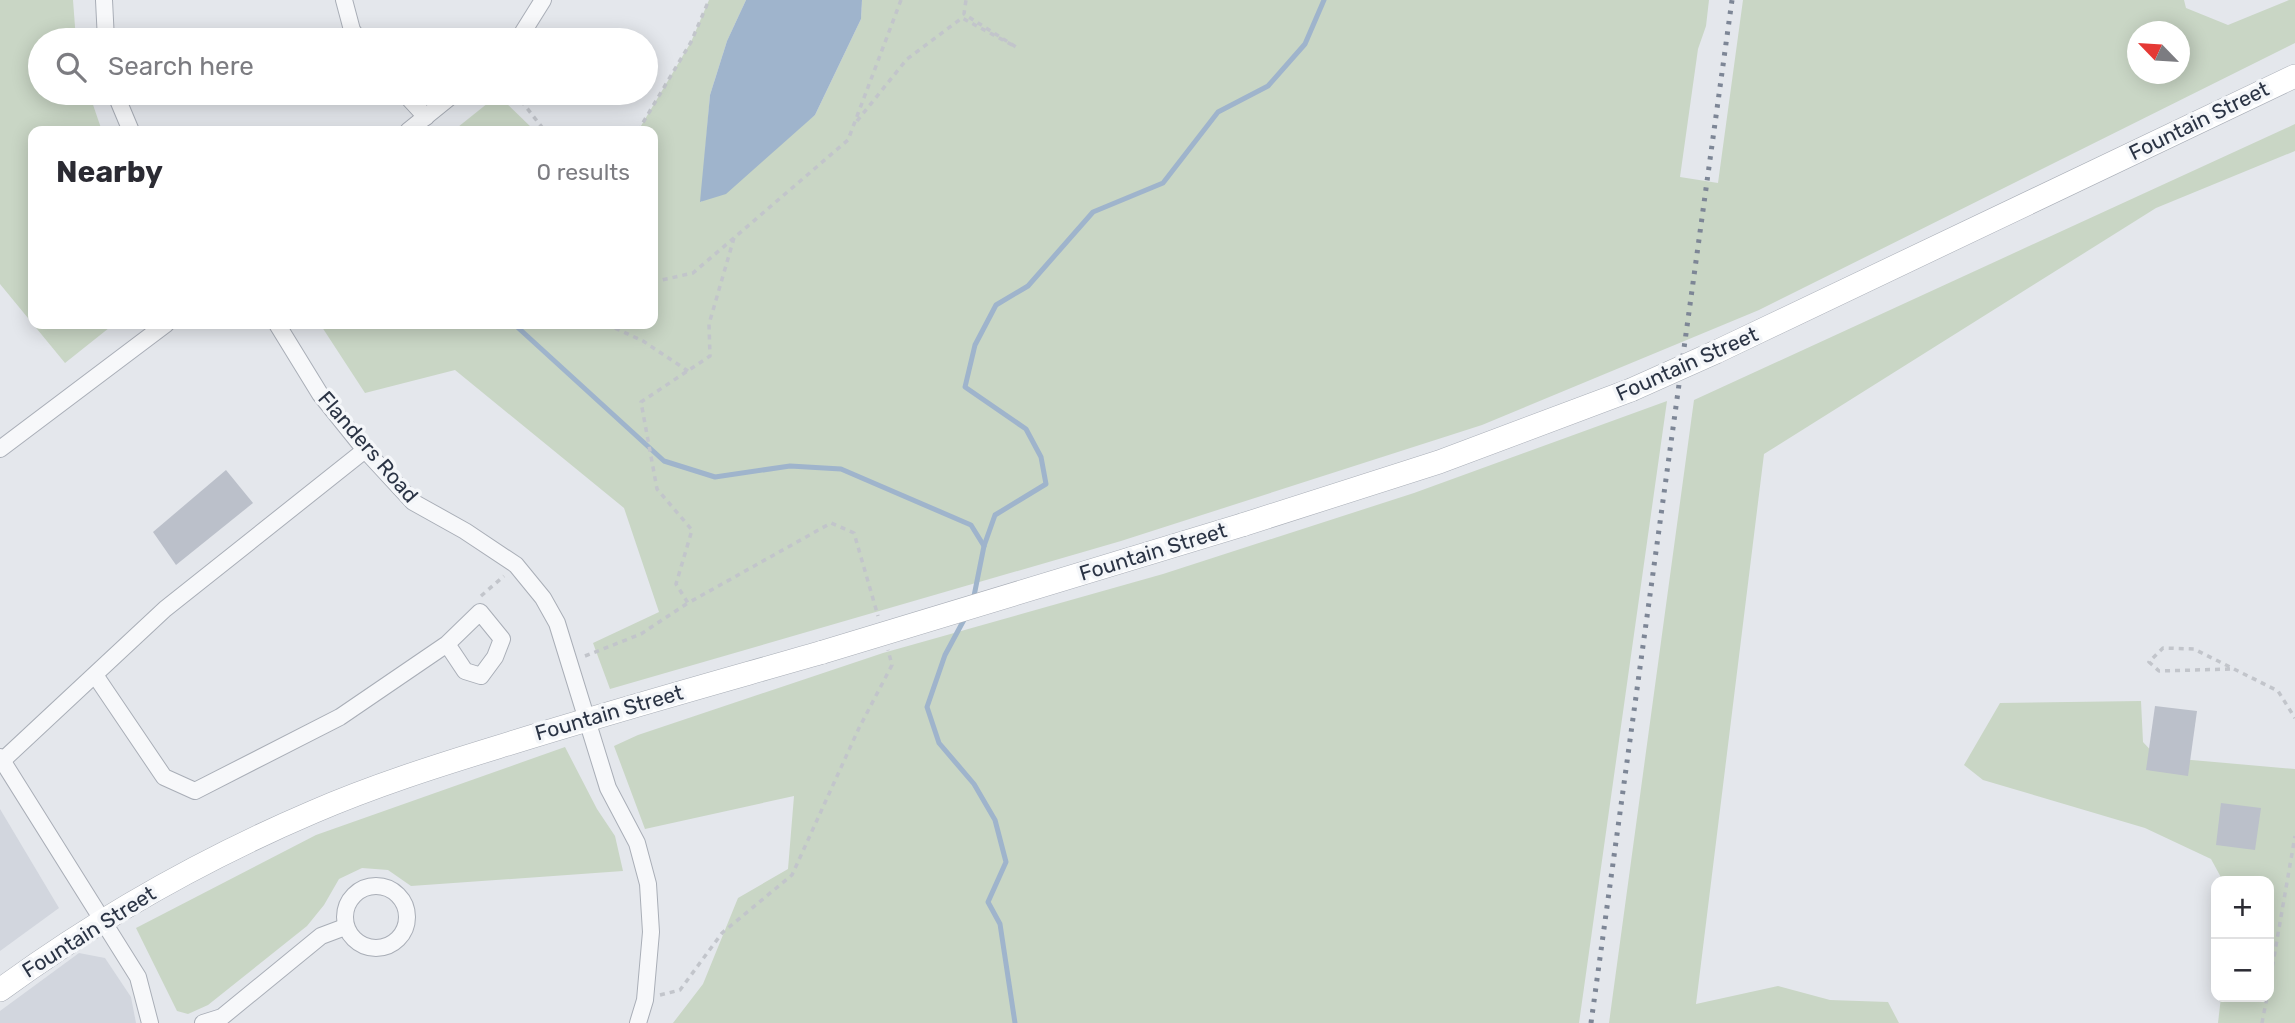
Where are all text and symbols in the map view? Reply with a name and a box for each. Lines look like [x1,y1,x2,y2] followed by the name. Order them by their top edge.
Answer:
[2127,21,2190,84] north arrow
[28,28,658,105] search box
[52,48,90,86] icon: search
[108,51,254,82] text: Search here
[2125,76,2273,165] street label: Fountain Street
[56,154,163,190] text: Nearby
[536,158,630,186] text: 0 results
[1612,321,1762,406] street label: Fountain Street
[313,386,424,508] street label: Flanders Road
[1076,517,1230,586] street label: Fountain Street
[532,679,686,746] street label: Fountain Street
[2211,876,2274,1002] map controls
[2211,876,2274,939] button: +
[17,880,160,983] street label: Fountain Street
[2211,939,2274,1002] button: −

